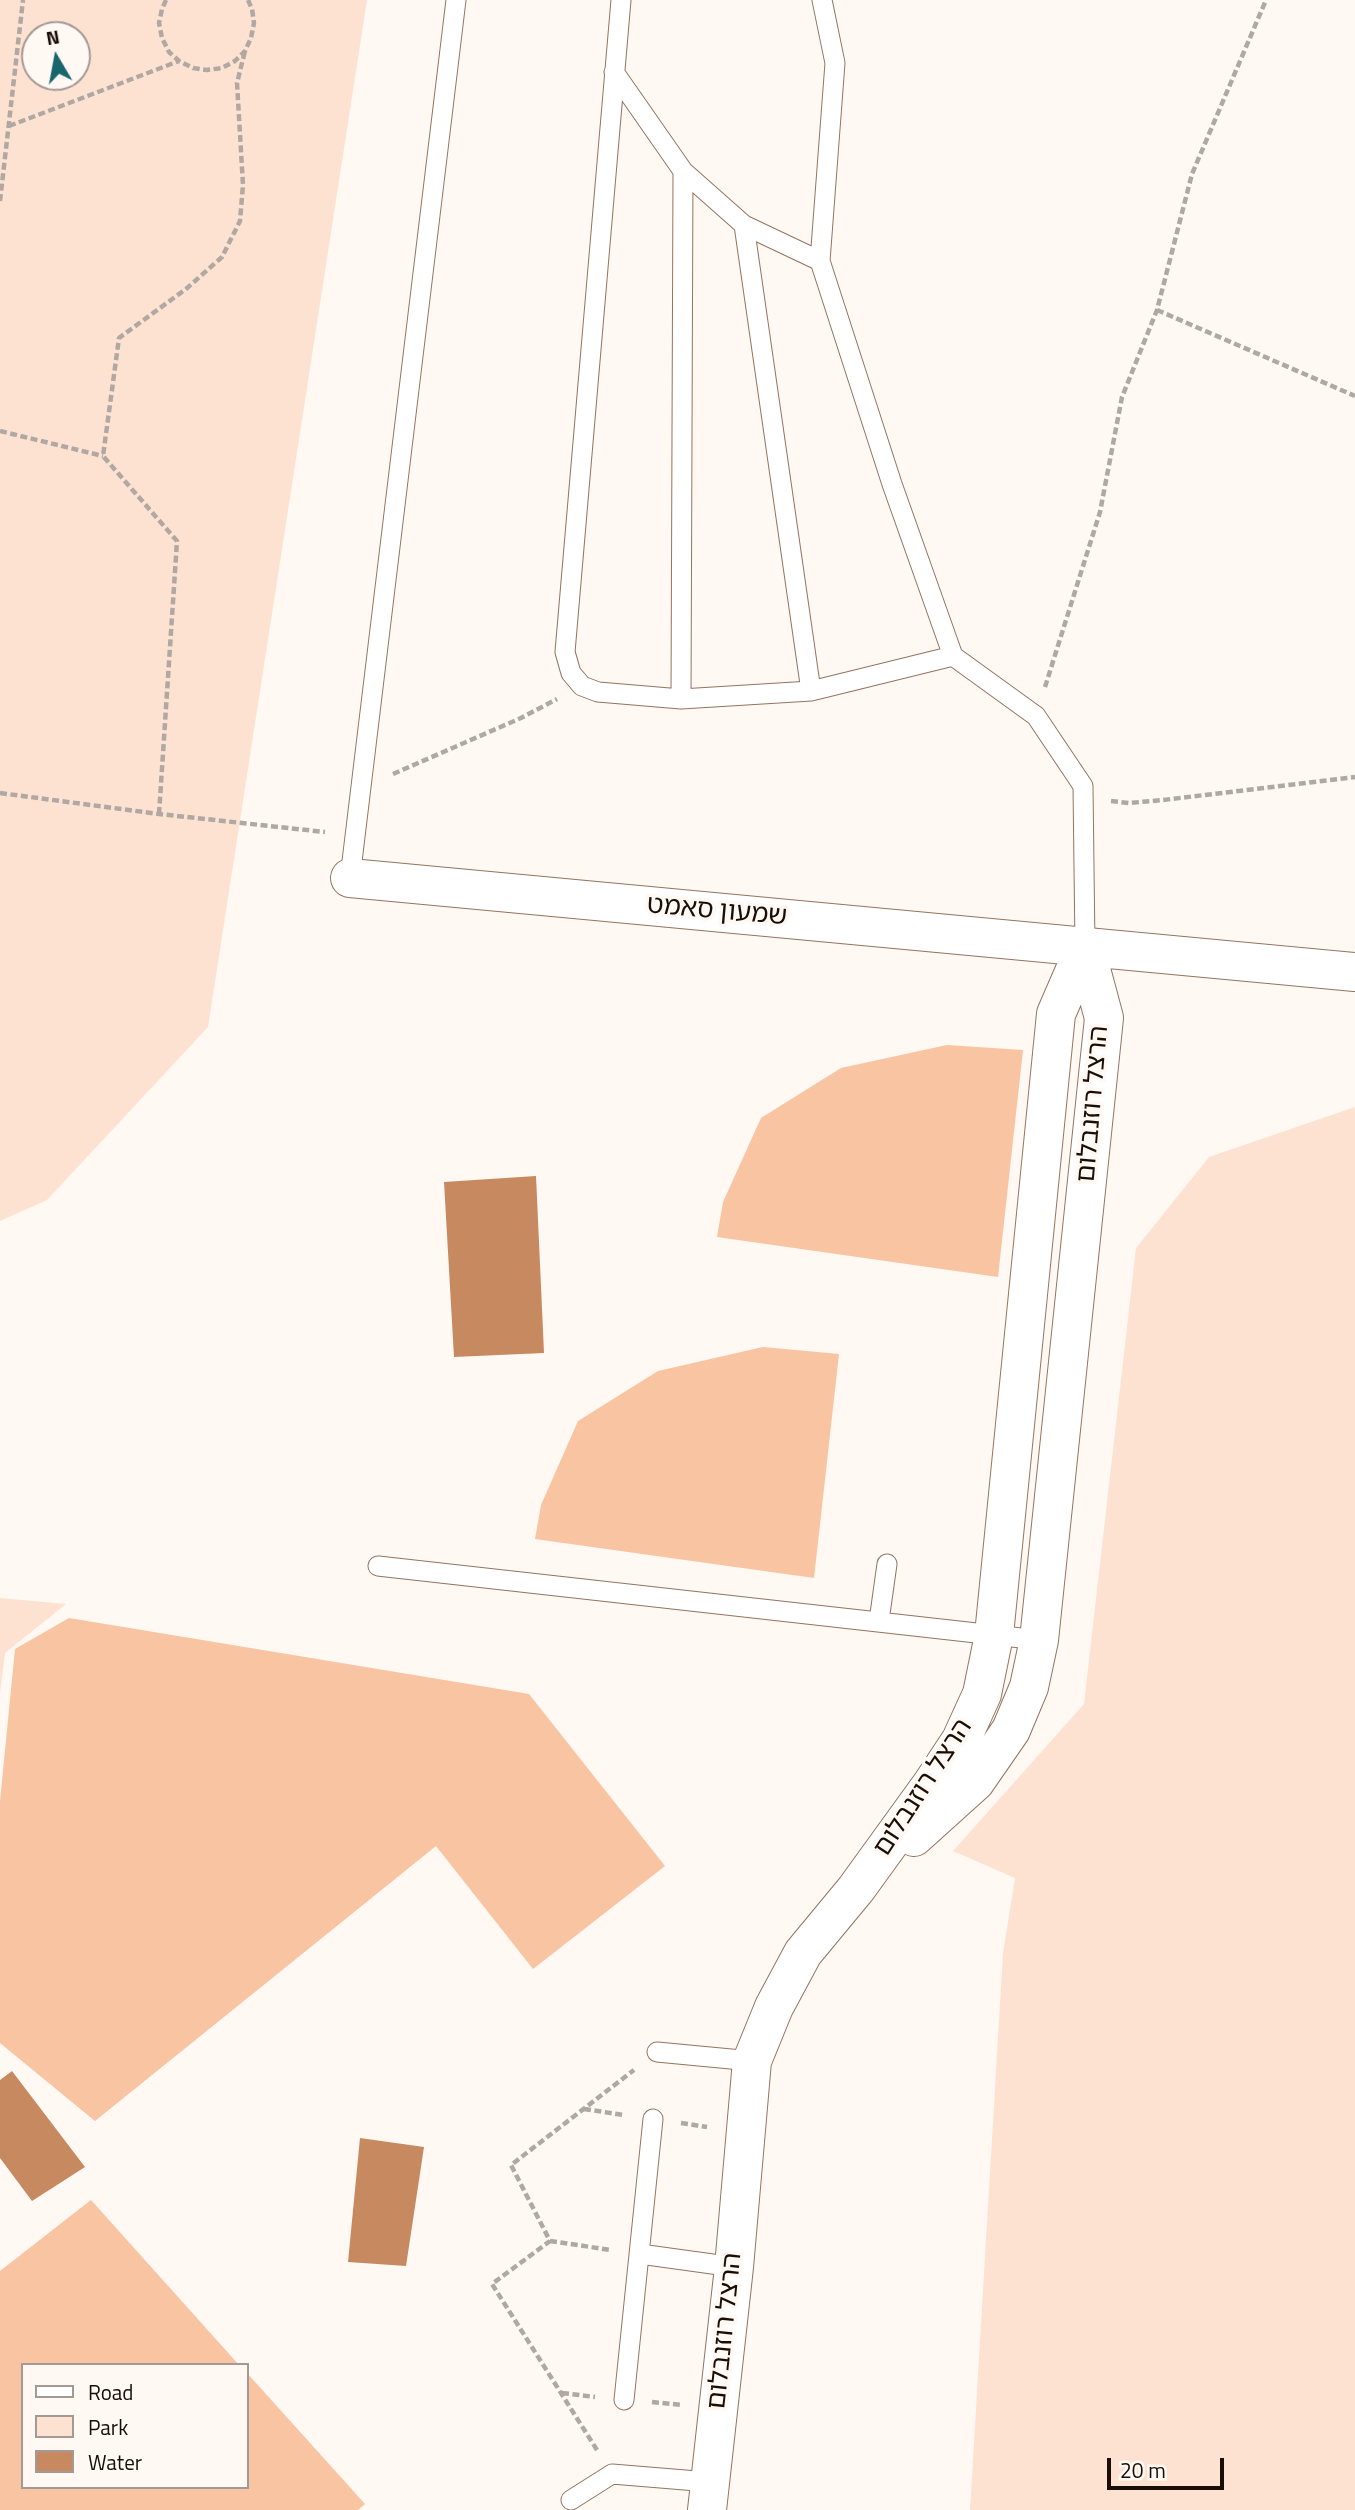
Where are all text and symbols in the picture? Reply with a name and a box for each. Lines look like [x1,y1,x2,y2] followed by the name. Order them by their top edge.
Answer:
[21,21,91,91] north arrow
[44,21,62,52] text: N
[646,890,788,934] street label: שמעון סאמט
[1072,1024,1116,1184] street label: הרצל רוזנבלום
[868,1714,980,1862] street label: הרצל רוזנבלום
[702,2251,750,2411] street label: הרצל רוזנבלום
[21,2363,248,2489] legend
[88,2376,133,2408] text: Road
[88,2411,128,2443] text: Park
[1110,2444,1227,2488] scale bar
[88,2446,142,2478] text: Water
[1120,2454,1166,2486] text: 20 m

